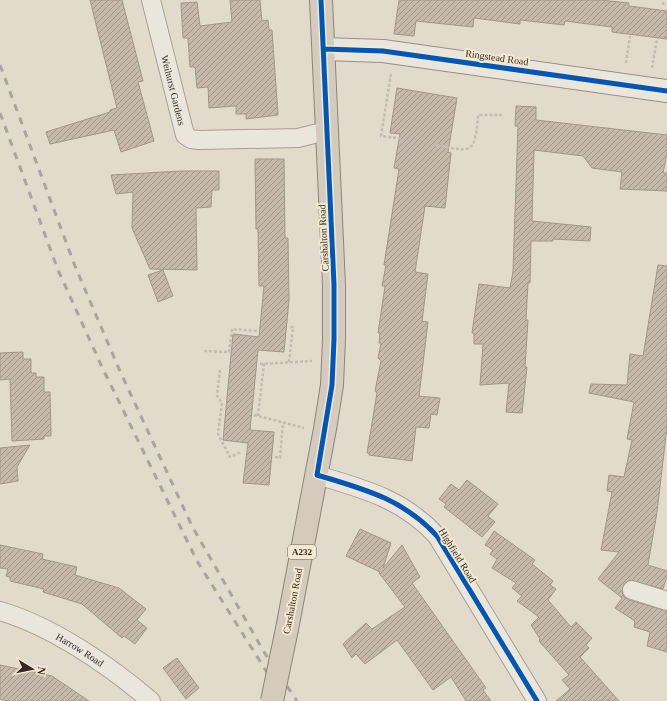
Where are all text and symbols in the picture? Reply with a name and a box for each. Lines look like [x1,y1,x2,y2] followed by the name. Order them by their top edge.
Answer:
[465,48,529,67] street label: Ringstead Road
[159,54,187,127] street label: Weihurst Gardens
[316,204,331,272] street label: Carshalton Road
[437,526,479,584] street label: Highfield Road
[288,545,316,559] road number: A232
[281,567,304,635] street label: Carshalton Road
[54,631,106,669] street label: Harrow Road
[12,649,52,689] north arrow
[35,666,48,676] text: N

